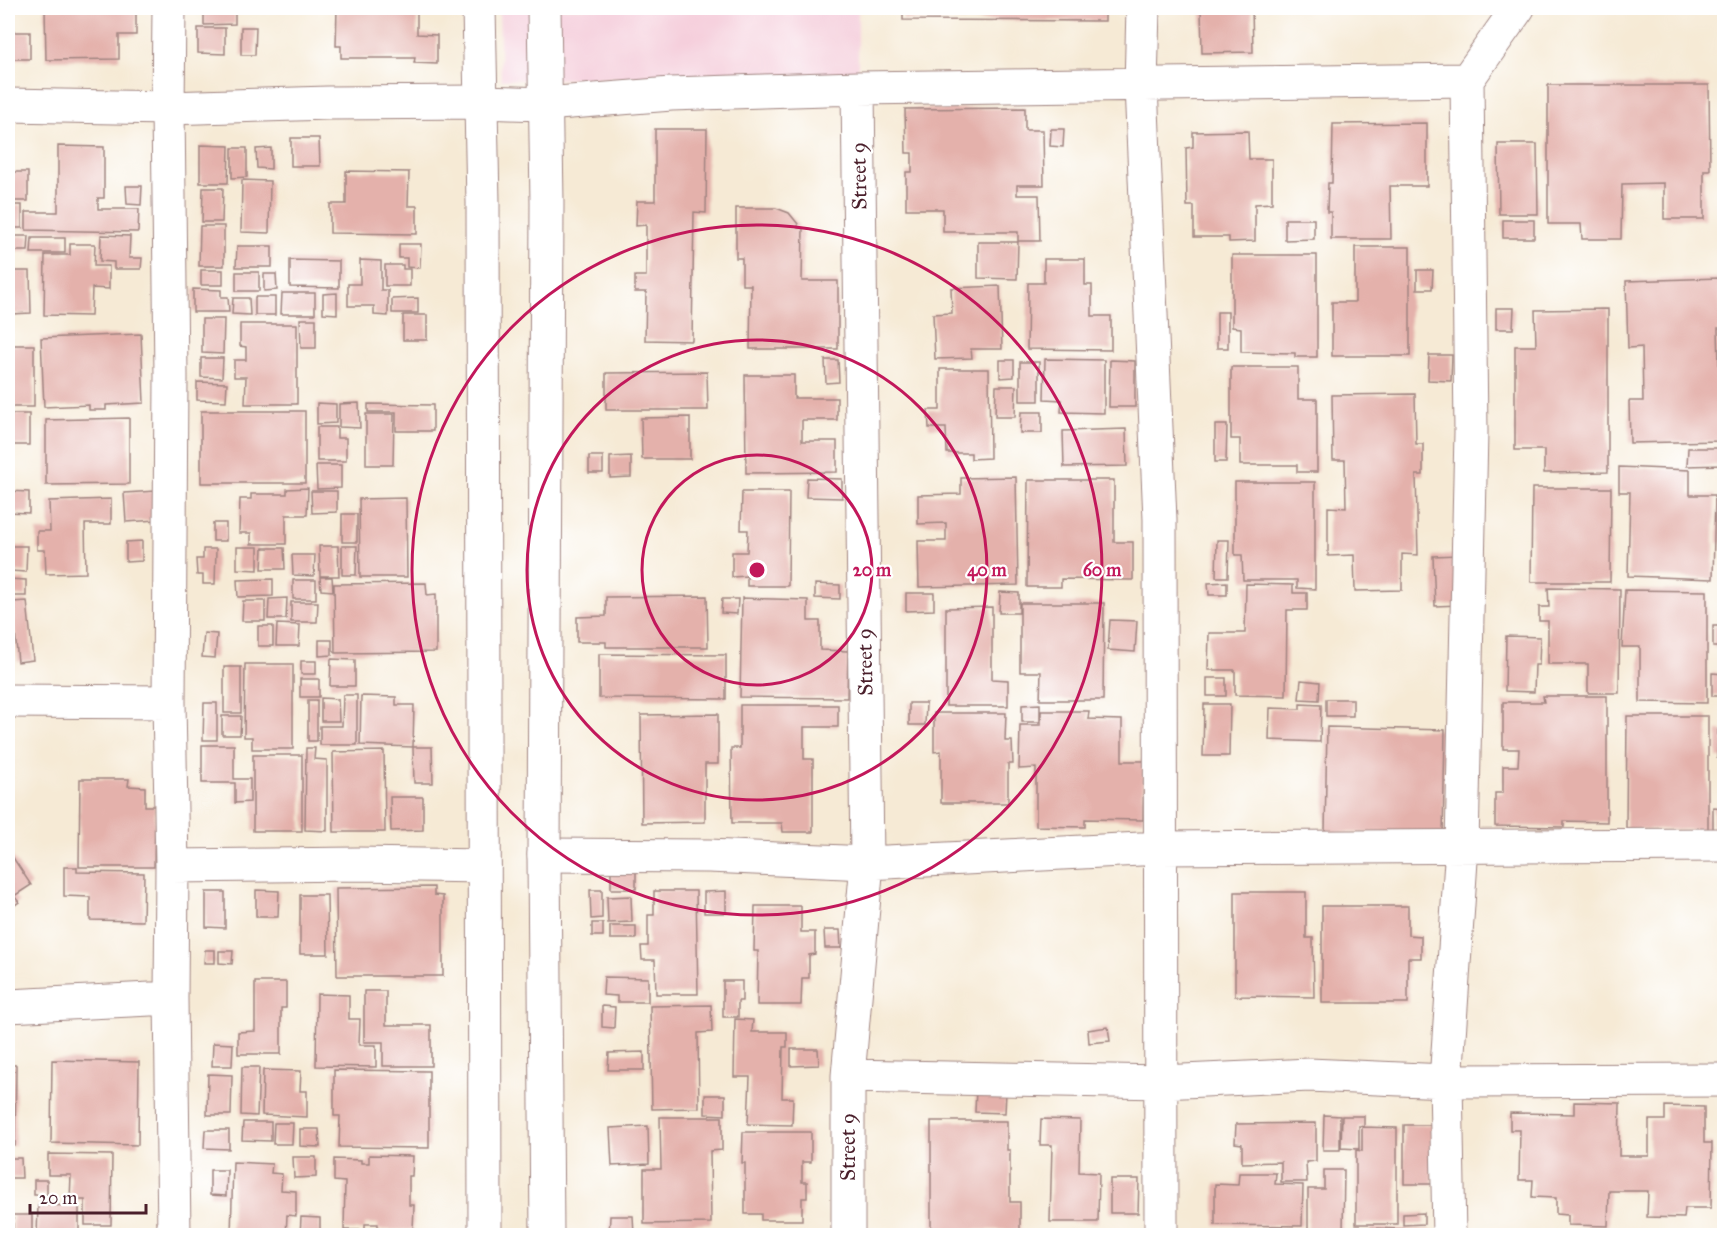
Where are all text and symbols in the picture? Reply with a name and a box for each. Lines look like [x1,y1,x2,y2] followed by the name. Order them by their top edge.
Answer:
[845,142,873,210] street label: Street 9
[853,559,892,581] text: 20 m
[967,559,1008,582] text: 40 m
[1083,559,1122,581] text: 60 m
[747,560,767,580] centre of rings
[851,628,879,696] street label: Street 9
[835,1113,861,1181] street label: Street 9
[30,1177,146,1215] scale bar
[39,1187,77,1209] text: 20 m

